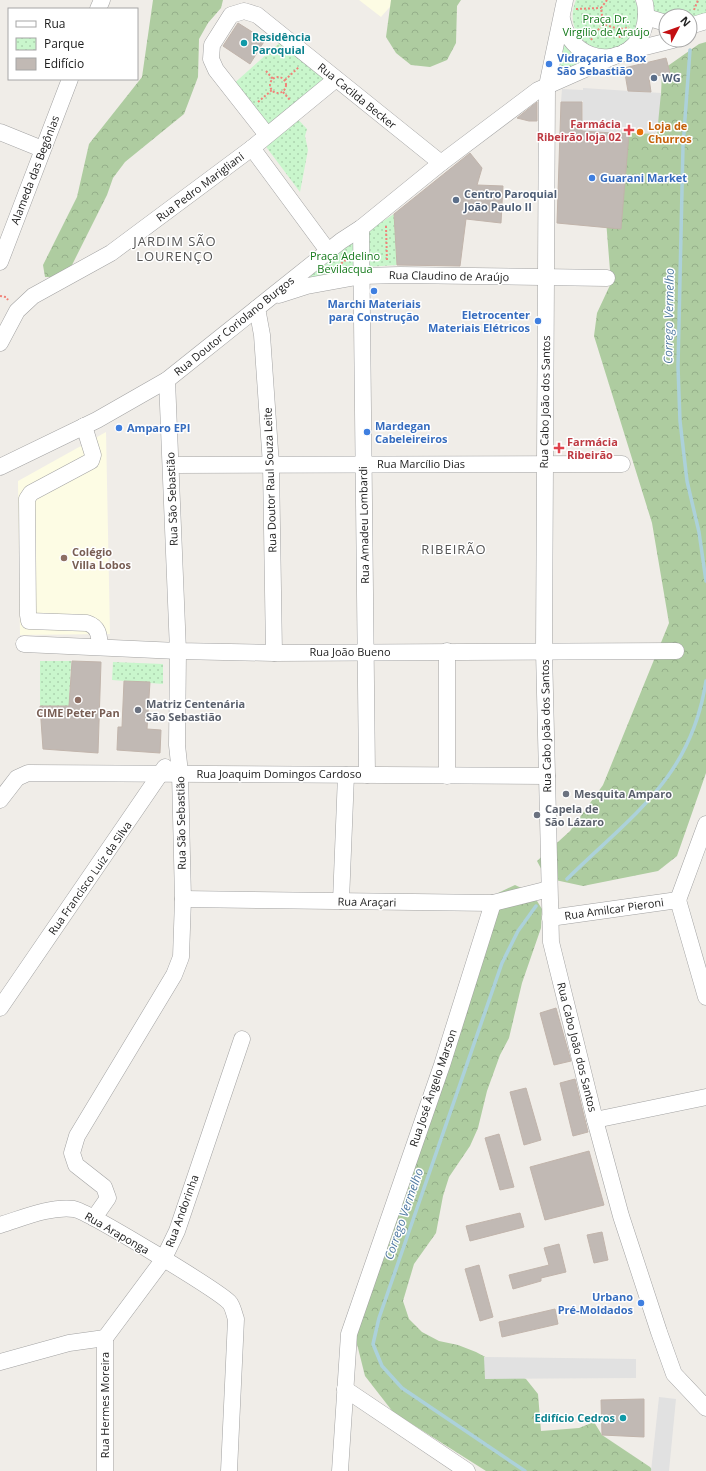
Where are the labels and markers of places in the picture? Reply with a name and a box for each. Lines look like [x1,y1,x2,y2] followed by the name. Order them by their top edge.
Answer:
[252,29,311,57] place label: Residência Paroquial
[239,38,249,48] marker: Residência Paroquial
[557,50,647,78] place label: Vidraçaria e Box São Sebastião
[544,59,554,69] marker: Vidraçaria e Box São Sebastião
[662,70,681,85] place label: WG
[649,73,659,83] marker: WG
[537,116,621,144] place label: Farmácia Ribeirão loja 02
[648,118,692,146] place label: Loja de Churros
[624,125,634,135] marker: Farmácia Ribeirão loja 02
[635,127,645,137] marker: Loja de Churros
[600,170,687,185] place label: Guarani Market
[587,173,597,183] marker: Guarani Market
[463,186,557,214] place label: Centro Paroquial João Paulo II
[451,195,461,205] marker: Centro Paroquial João Paulo II
[369,286,379,296] marker: Marchi Materiais para Construção
[327,296,421,324] place label: Marchi Materiais para Construção
[428,307,531,335] place label: Eletrocenter Materiais Elétricos
[533,316,543,326] marker: Eletrocenter Materiais Elétricos
[375,418,448,446] place label: Mardegan Cabeleireiros
[127,420,190,435] place label: Amparo EPI
[114,423,124,433] marker: Amparo EPI
[362,427,372,437] marker: Mardegan Cabeleireiros
[567,434,618,462] place label: Farmácia Ribeirão
[554,443,564,453] marker: Farmácia Ribeirão
[72,544,132,572] place label: Colégio Villa Lobos
[59,553,69,563] marker: Colégio Villa Lobos
[73,695,83,705] marker: CIME Peter Pan
[146,696,245,724] place label: Matriz Centenária São Sebastião
[36,705,120,720] place label: CIME Peter Pan
[133,705,143,715] marker: Matriz Centenária São Sebastião
[574,786,672,801] place label: Mesquita Amparo
[561,789,571,799] marker: Mesquita Amparo
[545,801,604,829] place label: Capela de São Lázaro
[532,810,542,820] marker: Capela de São Lázaro
[558,1289,634,1317] place label: Urbano Pré-Moldados
[636,1298,646,1308] marker: Urbano Pré-Moldados
[534,1410,616,1425] place label: Edifício Cedros
[618,1413,628,1423] marker: Edifício Cedros

